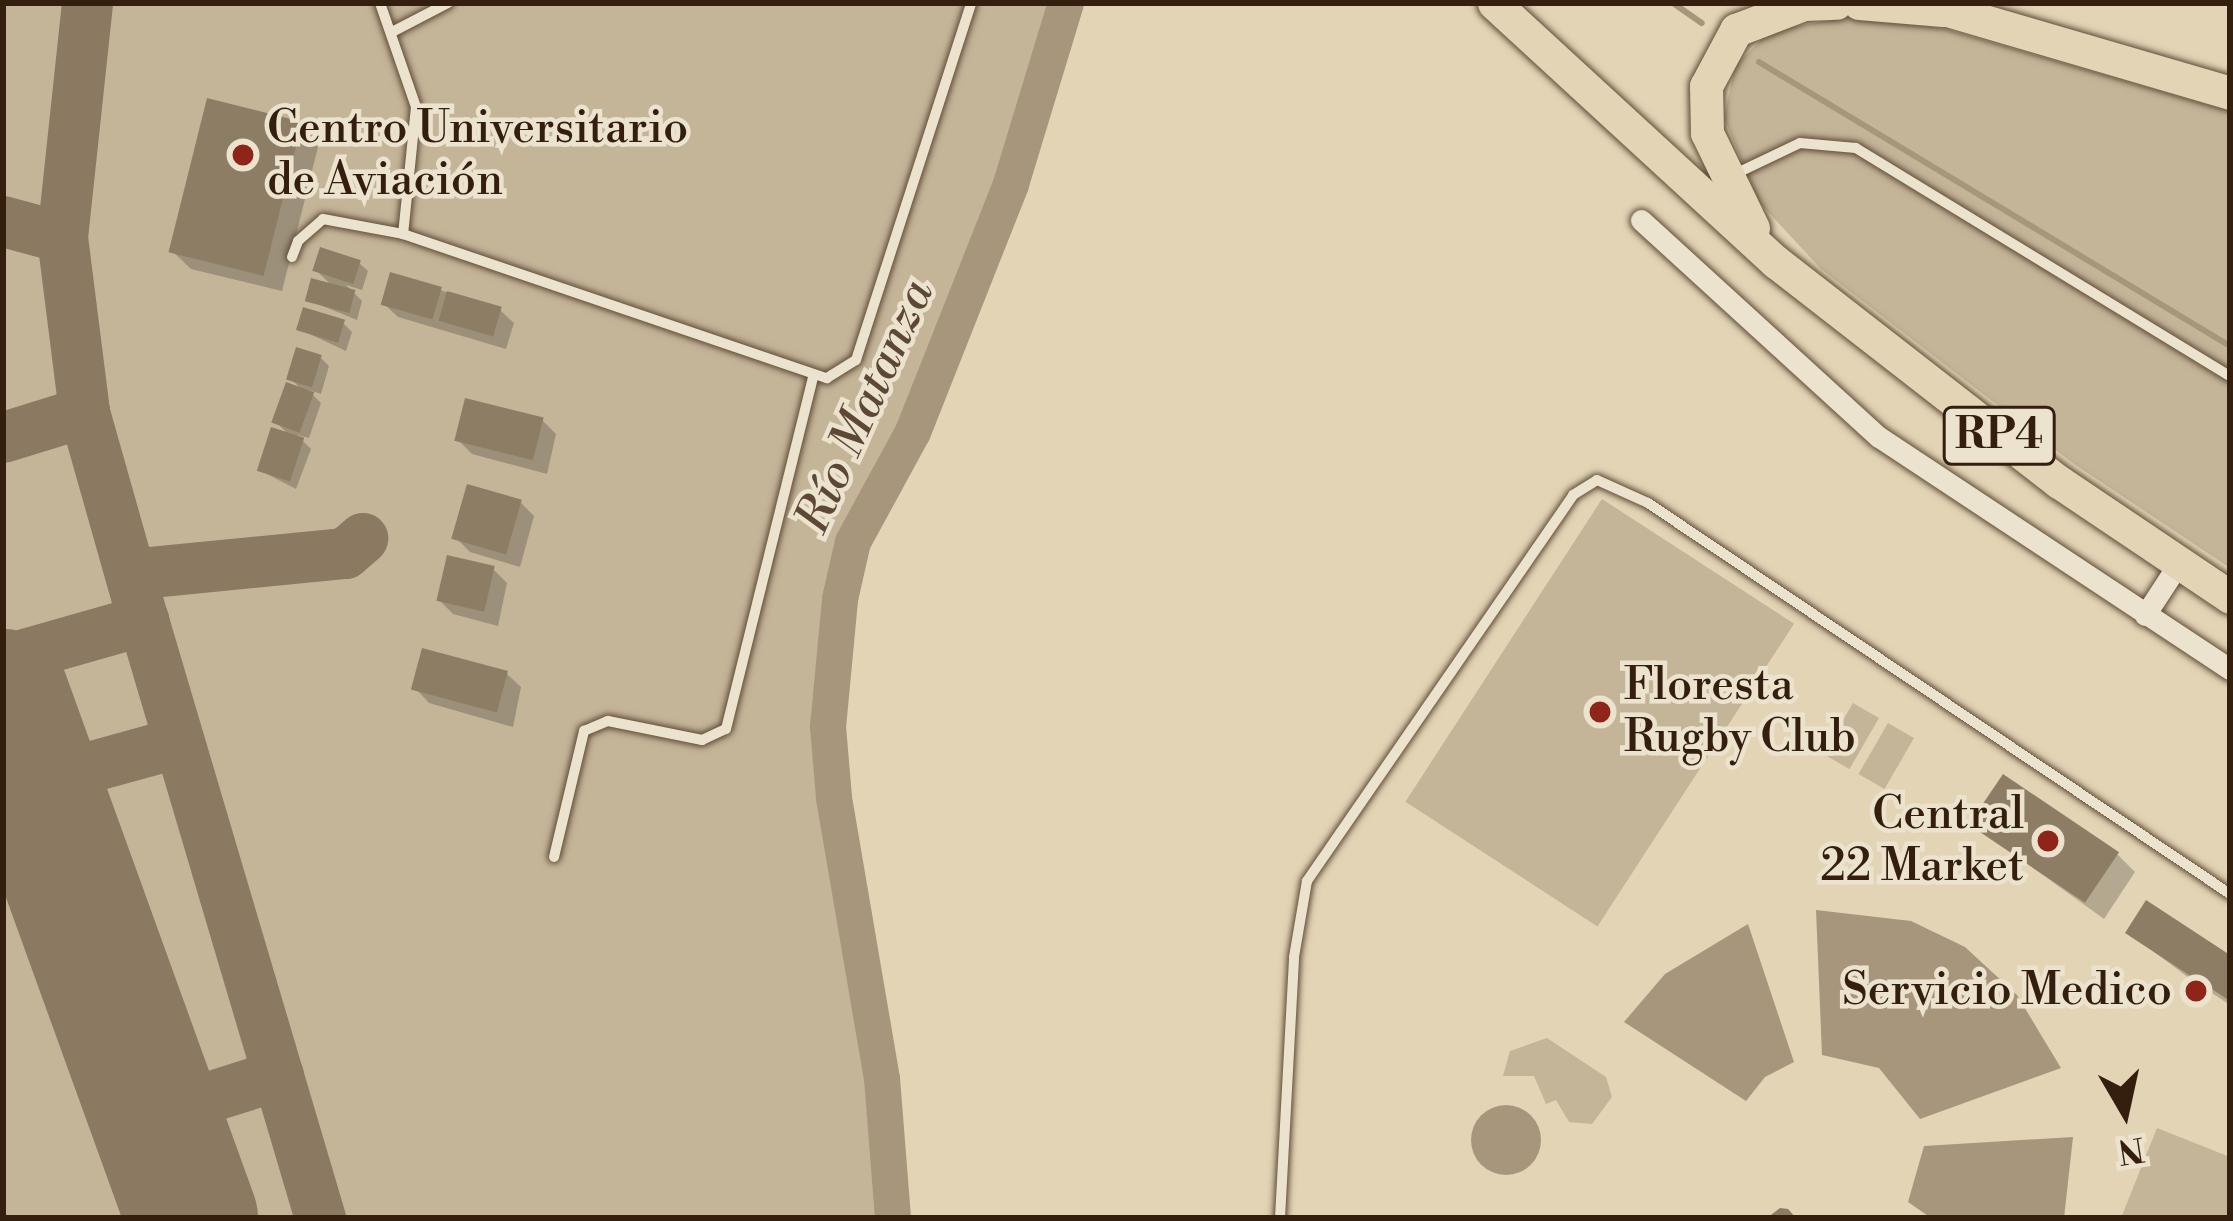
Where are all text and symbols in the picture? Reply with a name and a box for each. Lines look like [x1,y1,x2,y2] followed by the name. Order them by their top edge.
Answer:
[267,102,688,208] place label: Centro Universitario de Aviación
[230,142,256,168] marker: Centro Universitario de Aviación
[785,272,947,542] water label: Río Matanza
[1942,400,2056,472] road number: RP4
[1624,659,1856,765] place label: Floresta Rugby Club
[1587,699,1613,725] marker: Floresta Rugby Club
[1820,788,2024,894] place label: Central 22 Market
[2035,828,2061,854] marker: Central 22 Market
[1842,964,2172,1018] place label: Servicio Medico
[2183,978,2209,1004] marker: Servicio Medico
[2065,1053,2185,1173] north arrow
[2115,1127,2147,1171] text: N

